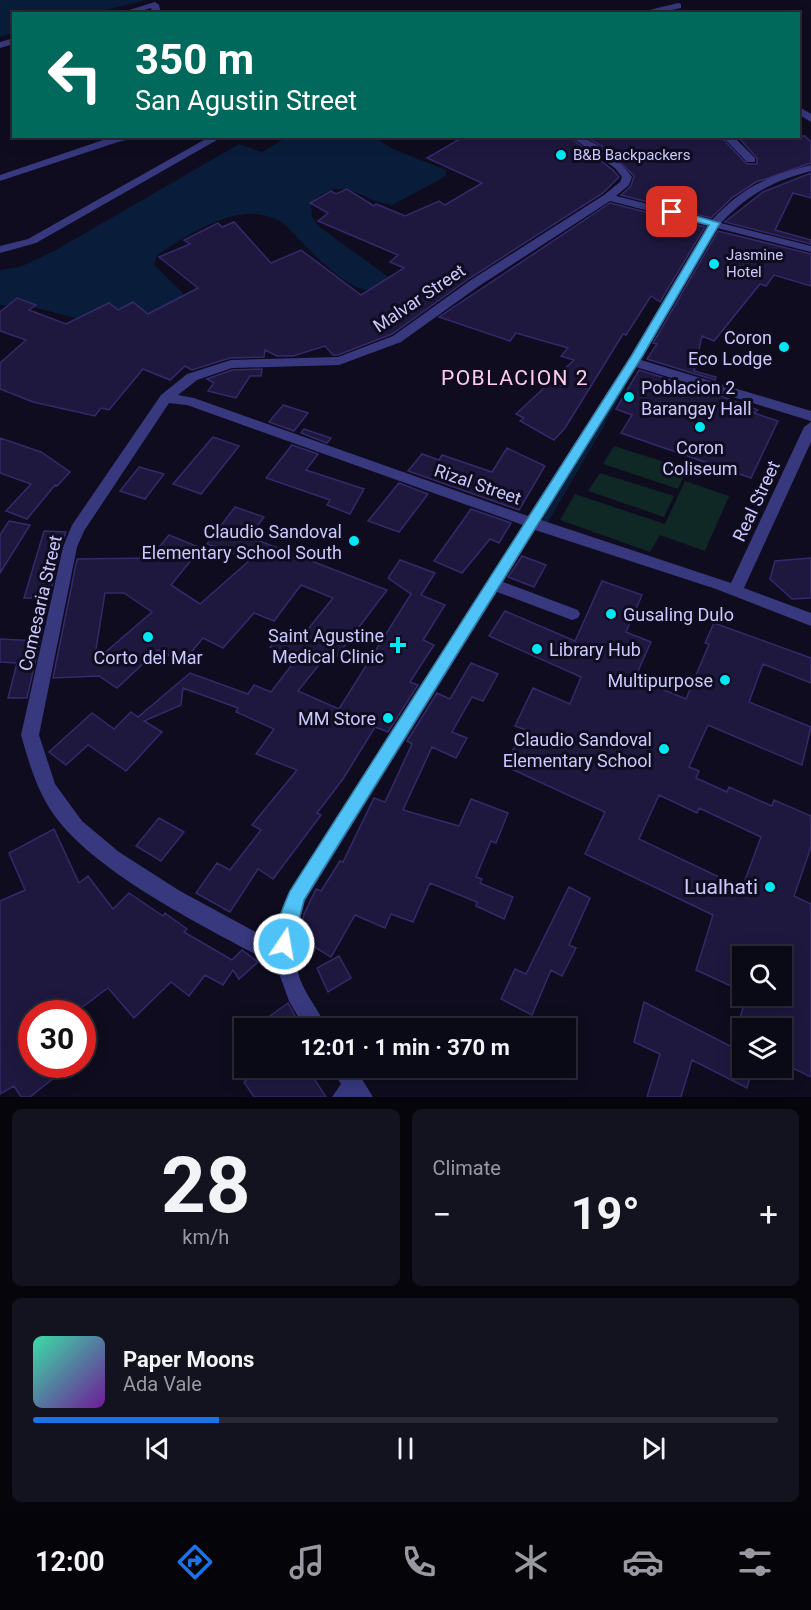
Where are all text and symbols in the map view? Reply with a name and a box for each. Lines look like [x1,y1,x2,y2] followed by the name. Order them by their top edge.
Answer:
[135,35,254,84] text: 350 m
[36,36,114,114] icon: left
[135,85,357,117] text: San Agustin Street
[573,146,690,164] place label: B&B Backpackers
[554,148,568,162] marker: B&B Backpackers
[646,186,697,237] pin
[655,195,688,228] icon: arrive
[726,246,783,281] place label: Jasmine Hotel
[707,257,721,271] marker: Jasmine Hotel
[369,260,469,336] street label: Malvar Street
[688,327,772,369] place label: Coron Eco Lodge
[777,340,791,354] marker: Coron Eco Lodge
[441,366,589,390] district label: POBLACION 2
[641,377,752,419] place label: Poblacion 2 Barangay Hall
[622,390,636,404] marker: Poblacion 2 Barangay Hall
[693,420,707,434] marker: Coron Coliseum
[662,437,738,479] place label: Coron Coliseum
[728,457,784,545] street label: Real Street
[432,459,524,509] street label: Rizal Street
[142,521,342,563] place label: Claudio Sandoval Elementary School South
[14,533,66,673] street label: Comesaria Street
[347,534,361,548] marker: Claudio Sandoval Elementary School South
[623,604,734,625] place label: Gusaling Dulo
[604,607,618,621] marker: Gusaling Dulo
[268,625,384,667] place label: Saint Agustine Medical Clinic
[141,630,155,644] marker: Corto del Mar
[389,636,407,654] marker: Saint Agustine Medical Clinic
[549,639,641,660] place label: Library Hub
[530,642,544,656] marker: Library Hub
[93,647,203,668] place label: Corto del Mar
[607,670,713,691] place label: Multipurpose
[718,673,732,687] marker: Multipurpose
[298,708,376,729] place label: MM Store
[381,711,395,725] marker: MM Store
[503,729,652,771] place label: Claudio Sandoval Elementary School
[657,742,671,756] marker: Claudio Sandoval Elementary School
[684,875,758,899] place label: Lualhati
[763,880,777,894] marker: Lualhati
[252,912,316,976] position arrow
[732,946,792,1078] map controls
[732,946,792,1006] button: search
[18,1000,96,1078] speed limit sign: 30
[732,1018,792,1078] button: layers
[300,1035,510,1060] text: 12:01 · 1 min · 370 m
[161,1140,251,1231] text: 28
[433,1156,501,1180] text: Climate
[571,1187,640,1240] text: 19°
[433,1195,451,1234] text: −
[759,1195,778,1234] text: +
[182,1225,229,1249] text: km/h
[123,1347,254,1372] text: Paper Moons
[123,1372,202,1396] text: Ada Vale
[141,1432,174,1465] icon: previous
[389,1432,422,1465] icon: pause
[637,1432,670,1465] icon: next
[174,1541,216,1583] icon: directions
[286,1541,328,1583] icon: music
[398,1541,440,1583] icon: phone
[510,1541,552,1583] icon: climate
[622,1541,664,1583] icon: car
[734,1541,776,1583] icon: filters
[35,1546,105,1578] text: 12:00

